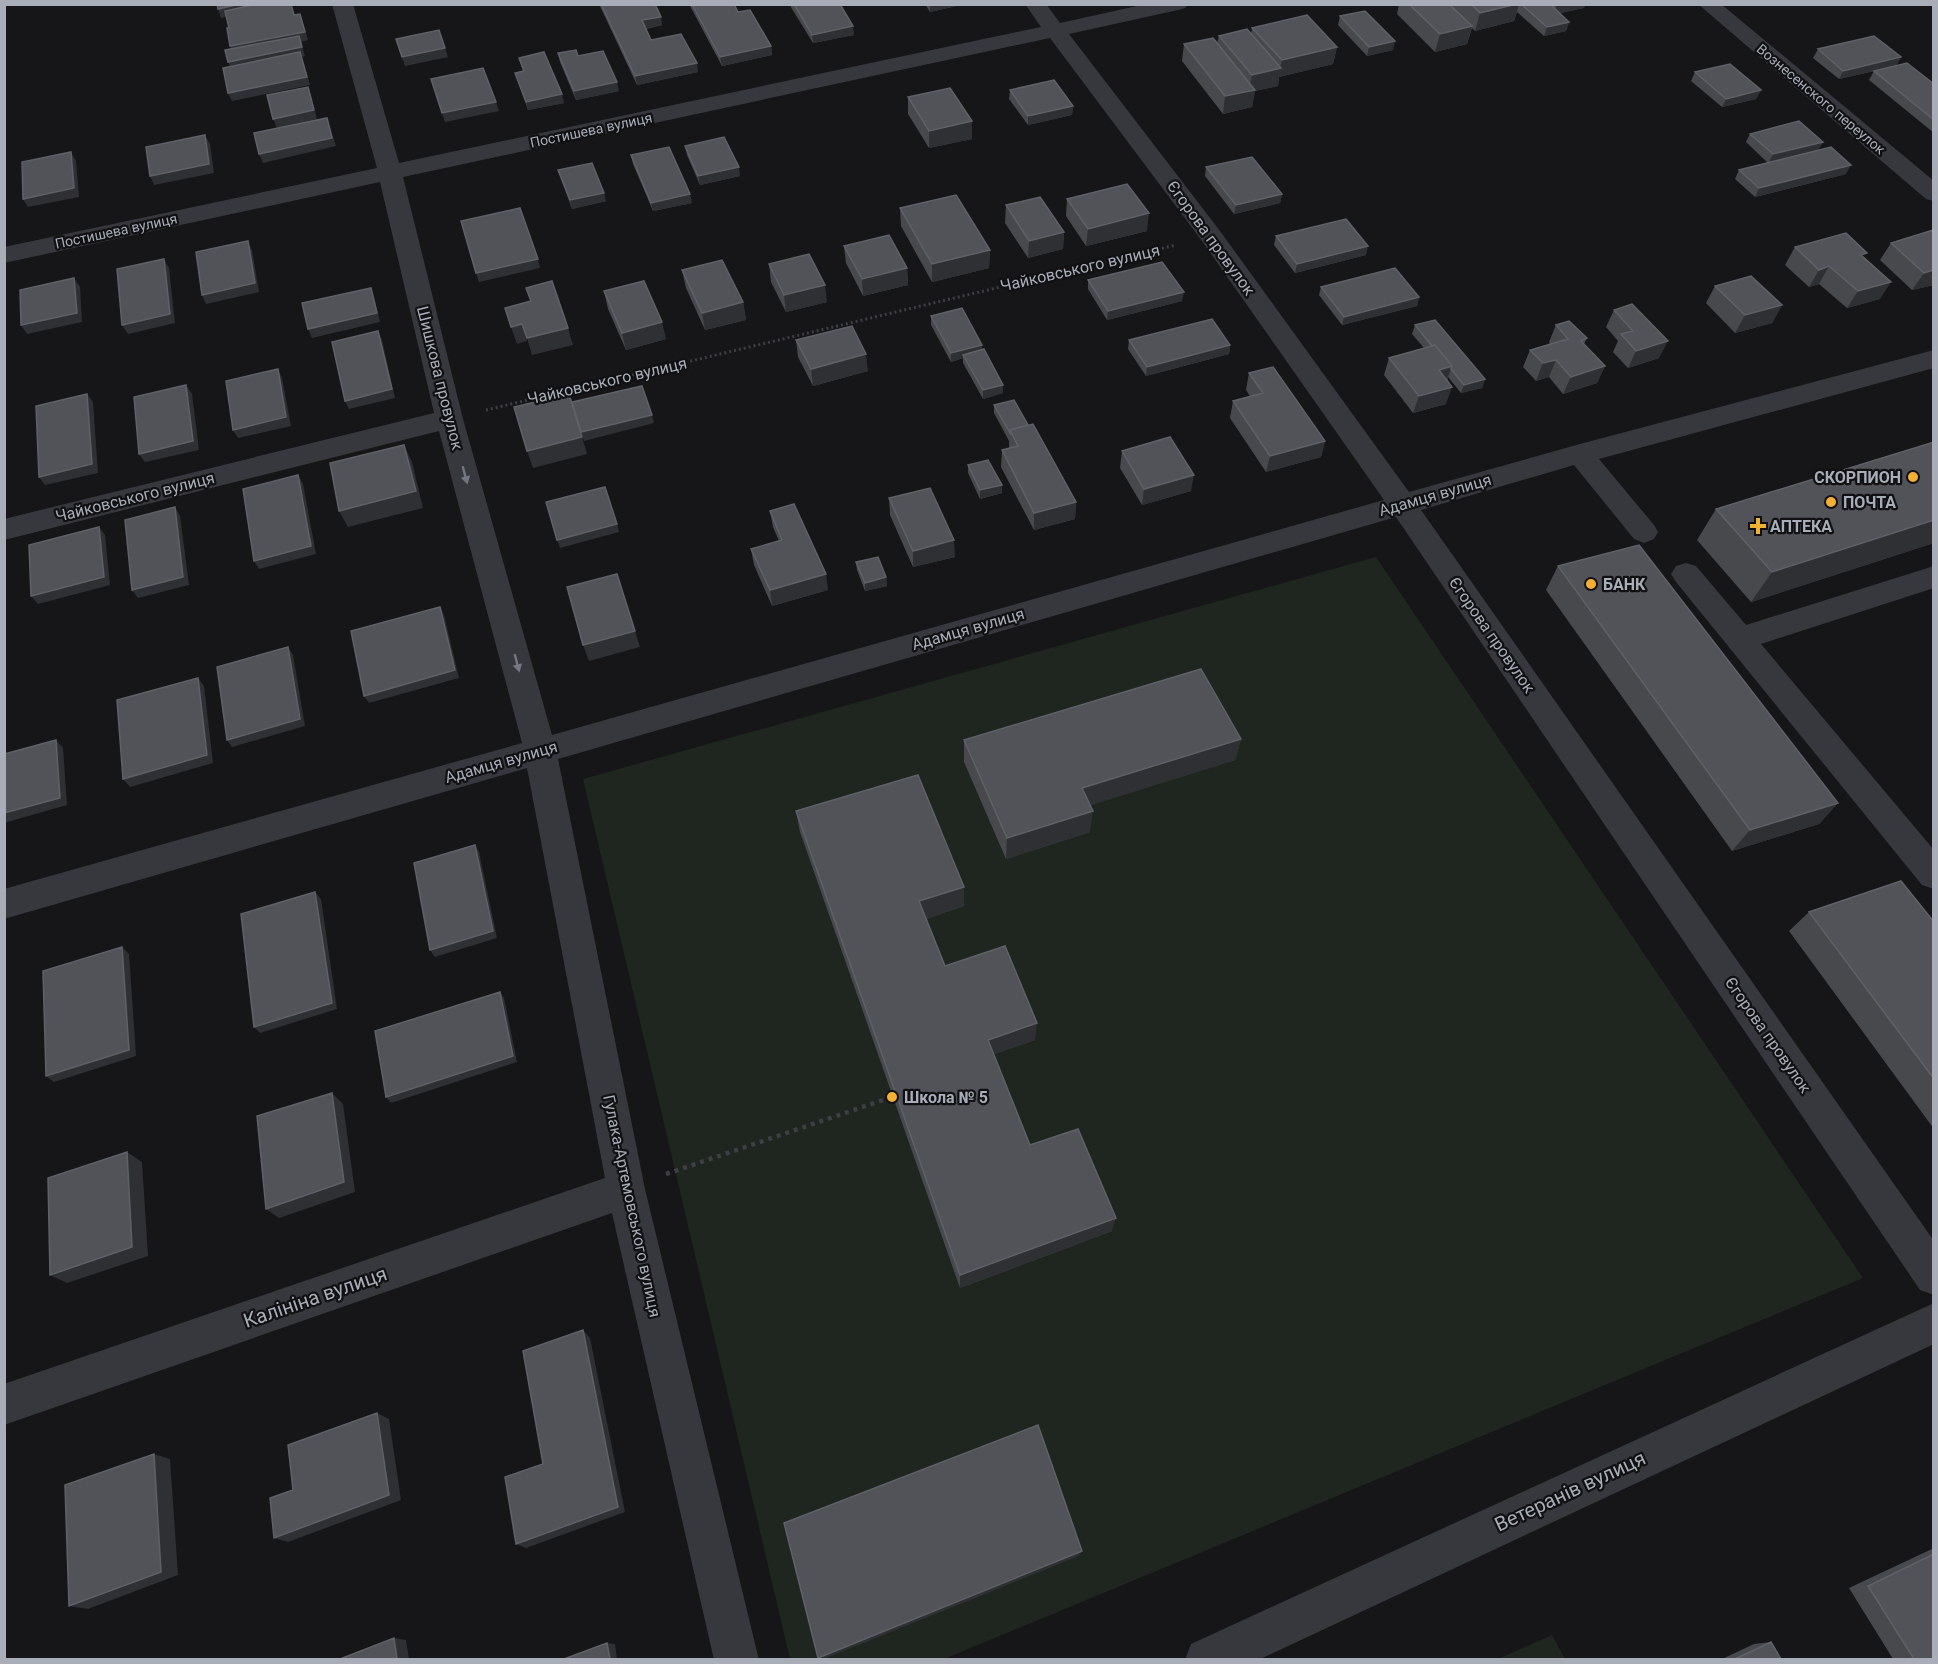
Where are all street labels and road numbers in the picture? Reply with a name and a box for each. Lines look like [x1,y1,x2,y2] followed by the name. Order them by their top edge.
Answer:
[1754,41,1889,158] street label: Вознесенского переулок
[528,109,654,151] street label: Постишева вулиця
[1163,177,1259,299] street label: Єгорова провулок
[53,210,179,252] street label: Постишева вулиця
[998,240,1162,296] street label: Чайковського вулиця
[413,304,467,452] street label: Шишкова провулок
[525,353,689,409] street label: Чайковського вулиця
[54,468,216,526] street label: Чайковського вулиця
[1377,470,1493,520] street label: Адамця вулиця
[1445,573,1539,697] street label: Єгорова провулок
[910,604,1026,654] street label: Адамця вулиця
[443,737,559,787] street label: Адамця вулиця
[1721,973,1815,1097] street label: Єгорова провулок
[599,1093,665,1319] street label: Гулака-Артемовського вулиця
[240,1261,390,1333] street label: Калініна вулиця
[1491,1446,1649,1536] street label: Ветеранів вулиця

